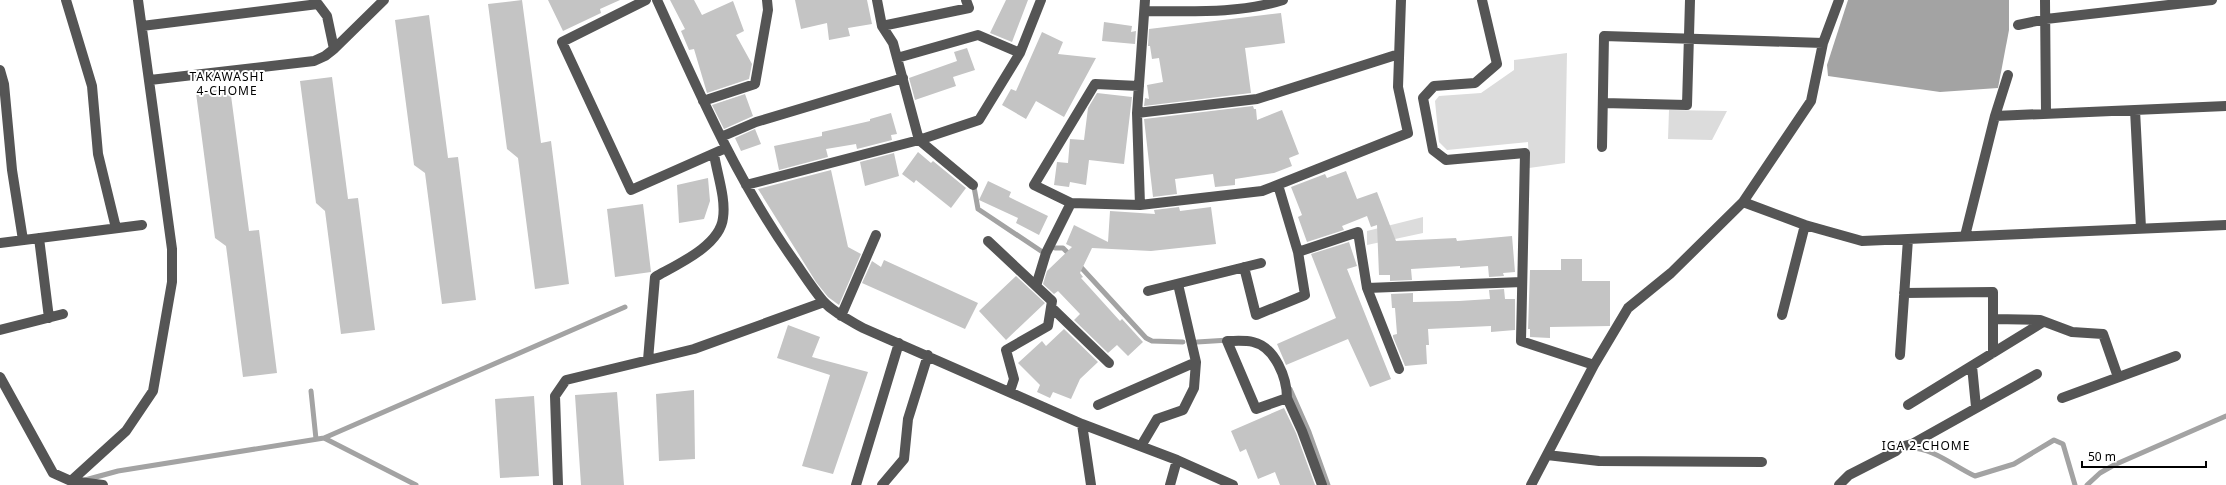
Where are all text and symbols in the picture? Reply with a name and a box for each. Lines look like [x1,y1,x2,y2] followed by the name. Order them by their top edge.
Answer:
[189,68,265,99] district label: TAKAWASHI 4-CHOME
[1882,437,1970,454] district label: IGA 2-CHOME
[2082,443,2206,469] scale bar
[2088,448,2116,465] text: 50 m

